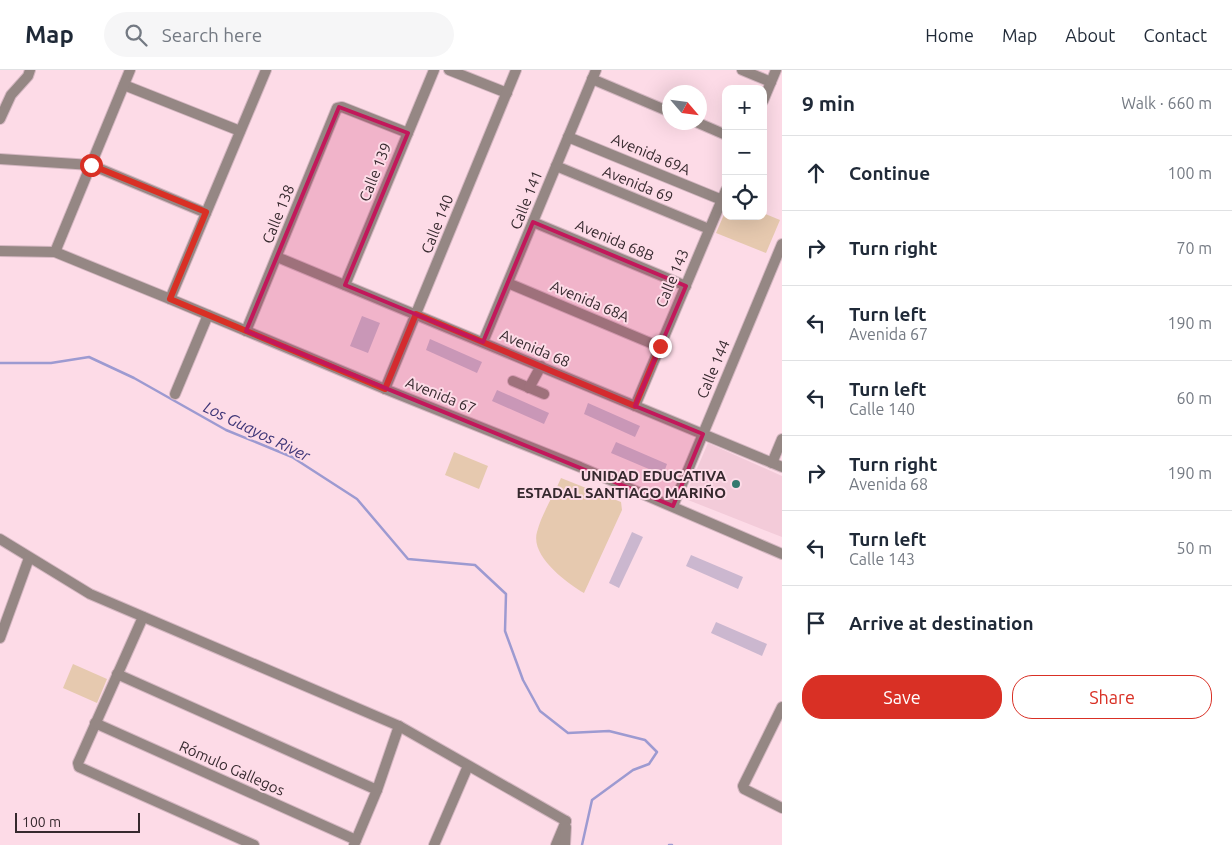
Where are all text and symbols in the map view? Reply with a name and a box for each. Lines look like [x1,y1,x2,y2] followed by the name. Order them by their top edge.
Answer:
[104,12,454,57] search box
[25,21,74,48] text: Map
[122,21,150,49] icon: search
[162,24,262,46] text: Search here
[925,25,974,45] text: Home
[1002,25,1037,45] text: Map
[1065,25,1115,45] text: About
[1143,25,1207,45] text: Contact
[662,85,707,130] north arrow
[722,85,767,220] map controls
[722,85,767,130] button: +
[802,91,855,115] text: 9 min
[1121,94,1212,112] text: Walk · 660 m
[609,130,693,178] street label: Avenida 69A
[722,130,767,175] button: −
[356,140,394,204] street label: Calle 139
[80,154,103,177] route start
[802,159,830,187] icon: ahead
[600,162,676,206] street label: Avenida 69
[849,162,930,184] text: Continue
[1167,164,1212,182] text: 100 m
[507,168,545,232] street label: Calle 141
[722,175,767,220] button: locate
[259,182,297,246] street label: Calle 138
[418,192,456,256] street label: Calle 140
[573,216,657,264] street label: Avenida 68B
[802,234,830,262] icon: right
[849,237,937,259] text: Turn right
[1176,239,1212,257] text: 70 m
[652,246,692,310] street label: Calle 143
[548,277,632,325] street label: Avenida 68A
[849,303,927,325] text: Turn left
[802,309,830,337] icon: left
[1167,314,1212,332] text: 190 m
[849,325,928,343] text: Avenida 67
[498,326,572,370] street label: Avenida 68
[649,335,672,358] route end
[693,337,733,401] street label: Calle 144
[403,373,479,417] street label: Avenida 67
[849,378,927,400] text: Turn left
[802,384,830,412] icon: left
[1176,389,1212,407] text: 60 m
[201,397,314,465] water label: Los Guayos River
[849,400,915,418] text: Calle 140
[849,453,937,475] text: Turn right
[802,459,830,487] icon: right
[1167,464,1212,482] text: 190 m
[516,467,726,501] place label: UNIDAD EDUCATIVA ESTADAL SANTIAGO MARIÑO
[849,475,928,493] text: Avenida 68
[730,478,742,490] marker: UNIDAD EDUCATIVA ESTADAL SANTIAGO MARIÑO
[849,528,927,550] text: Turn left
[802,534,830,562] icon: left
[1176,539,1212,557] text: 50 m
[849,550,915,568] text: Calle 143
[802,609,830,637] icon: arrive
[849,612,1034,634] text: Arrive at destination
[802,675,1002,719] button: Save
[1012,675,1212,719] button: Share
[177,737,287,799] street label: Rómulo Gallegos
[15,810,140,833] scale bar
[22,814,61,830] text: 100 m

